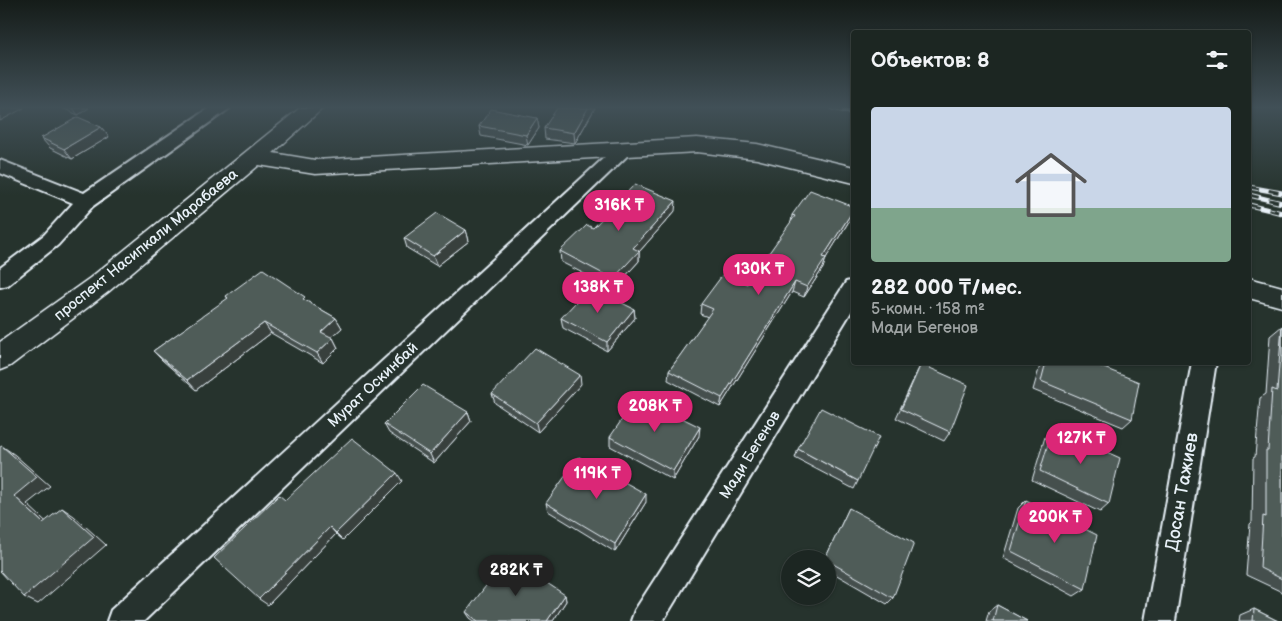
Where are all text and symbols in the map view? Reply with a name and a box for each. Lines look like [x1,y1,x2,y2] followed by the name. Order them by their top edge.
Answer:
[1203,46,1231,74] icon: filters
[871,48,990,73] text: Объектов: 8
[1006,140,1096,230] icon: home
[50,165,242,325] street label: проспект Насипкали Марабаева
[578,190,660,232] pin: 316K ₸
[594,196,644,215] text: 316K ₸
[718,254,800,296] pin: 130K ₸
[734,260,784,279] text: 130K ₸
[557,272,639,314] pin: 138K ₸
[871,275,1022,300] text: 282 000 ₸/мес.
[573,278,623,297] text: 138K ₸
[871,300,985,319] text: 5-комн. · 158 m²
[871,319,978,338] text: Мади Бегенов
[324,338,422,432] street label: Мурат Оскинбай
[614,390,696,433] pin: 208K ₸
[629,397,681,416] text: 208K ₸
[715,407,785,502] street label: Мади Бегенов
[1040,422,1122,465] pin: 127K ₸
[1057,429,1105,448] text: 127K ₸
[1161,431,1203,553] street label: Досан Тажиев
[556,458,638,500] pin: 119K ₸
[574,464,620,483] text: 119K ₸
[1014,502,1096,544] pin: 200K ₸
[1028,508,1082,527] text: 200K ₸
[781,550,836,605] map controls
[781,550,836,605] button: layers
[475,554,557,597] pin: 282K ₸
[490,561,542,580] text: 282K ₸

